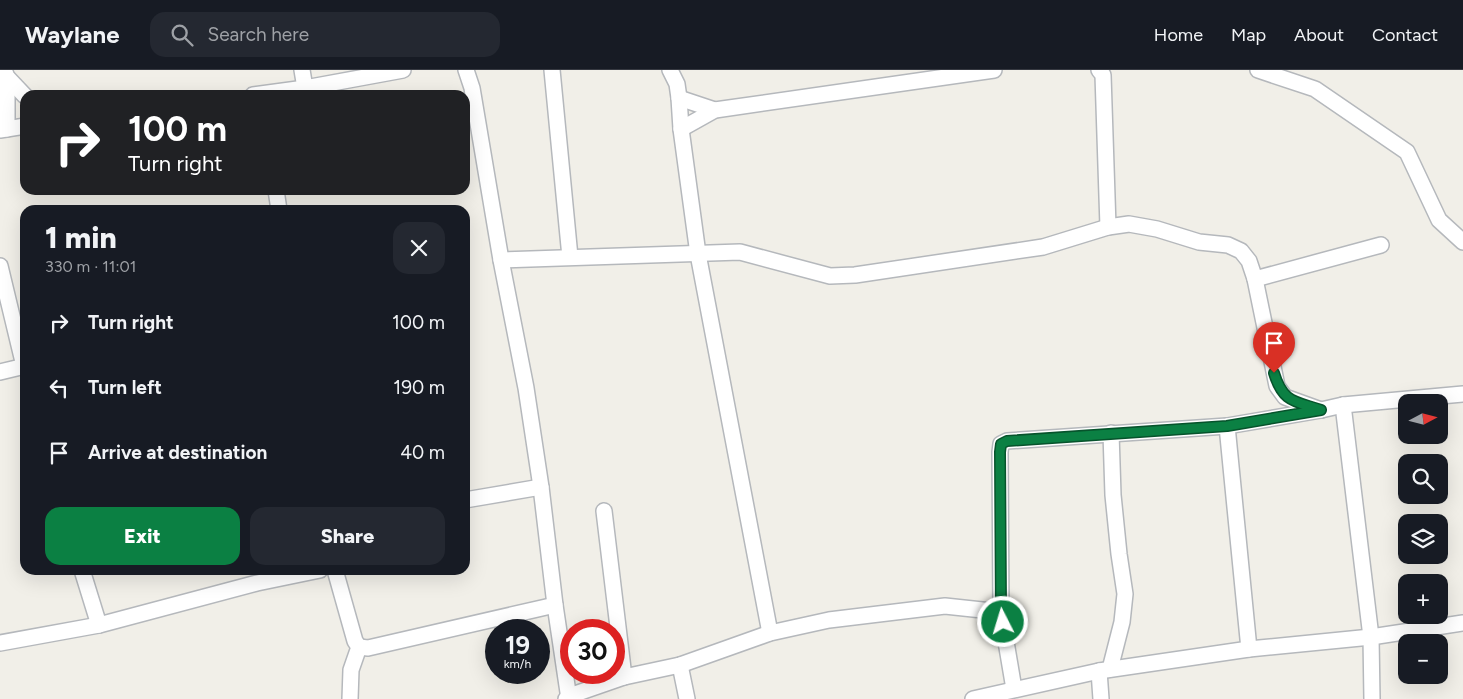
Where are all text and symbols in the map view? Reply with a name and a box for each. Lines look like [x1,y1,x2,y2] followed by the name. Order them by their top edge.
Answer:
[150,12,500,57] search box
[25,20,120,49] text: Waylane
[168,21,196,49] icon: search
[208,23,309,46] text: Search here
[1154,24,1203,46] text: Home
[1231,24,1266,46] text: Map
[1294,24,1344,46] text: About
[1372,24,1438,46] text: Contact
[128,108,227,150] text: 100 m
[45,110,110,175] icon: right
[128,150,223,177] text: Turn right
[45,219,117,256] text: 1 min
[393,222,445,274] button: close
[45,257,136,276] text: 330 m · 11:01
[45,309,73,337] icon: right
[88,311,174,334] text: Turn right
[392,311,445,334] text: 100 m
[1253,322,1295,373] pin
[1260,329,1288,357] icon: arrive
[45,374,73,402] icon: left
[88,376,162,399] text: Turn left
[393,376,445,399] text: 190 m
[1398,394,1448,444] north arrow
[1398,394,1448,684] map controls
[45,439,73,467] icon: arrive
[88,441,267,464] text: Arrive at destination
[400,441,445,464] text: 40 m
[1398,454,1448,504] button: search
[45,507,240,565] button: Exit
[250,507,445,565] button: Share
[1398,514,1448,564] button: layers
[1398,574,1448,624] button: +
[976,595,1028,647] position arrow
[560,619,625,684] speed limit sign: 30
[505,630,530,660] text: 19
[1398,634,1448,684] button: −
[504,657,531,671] text: km/h

